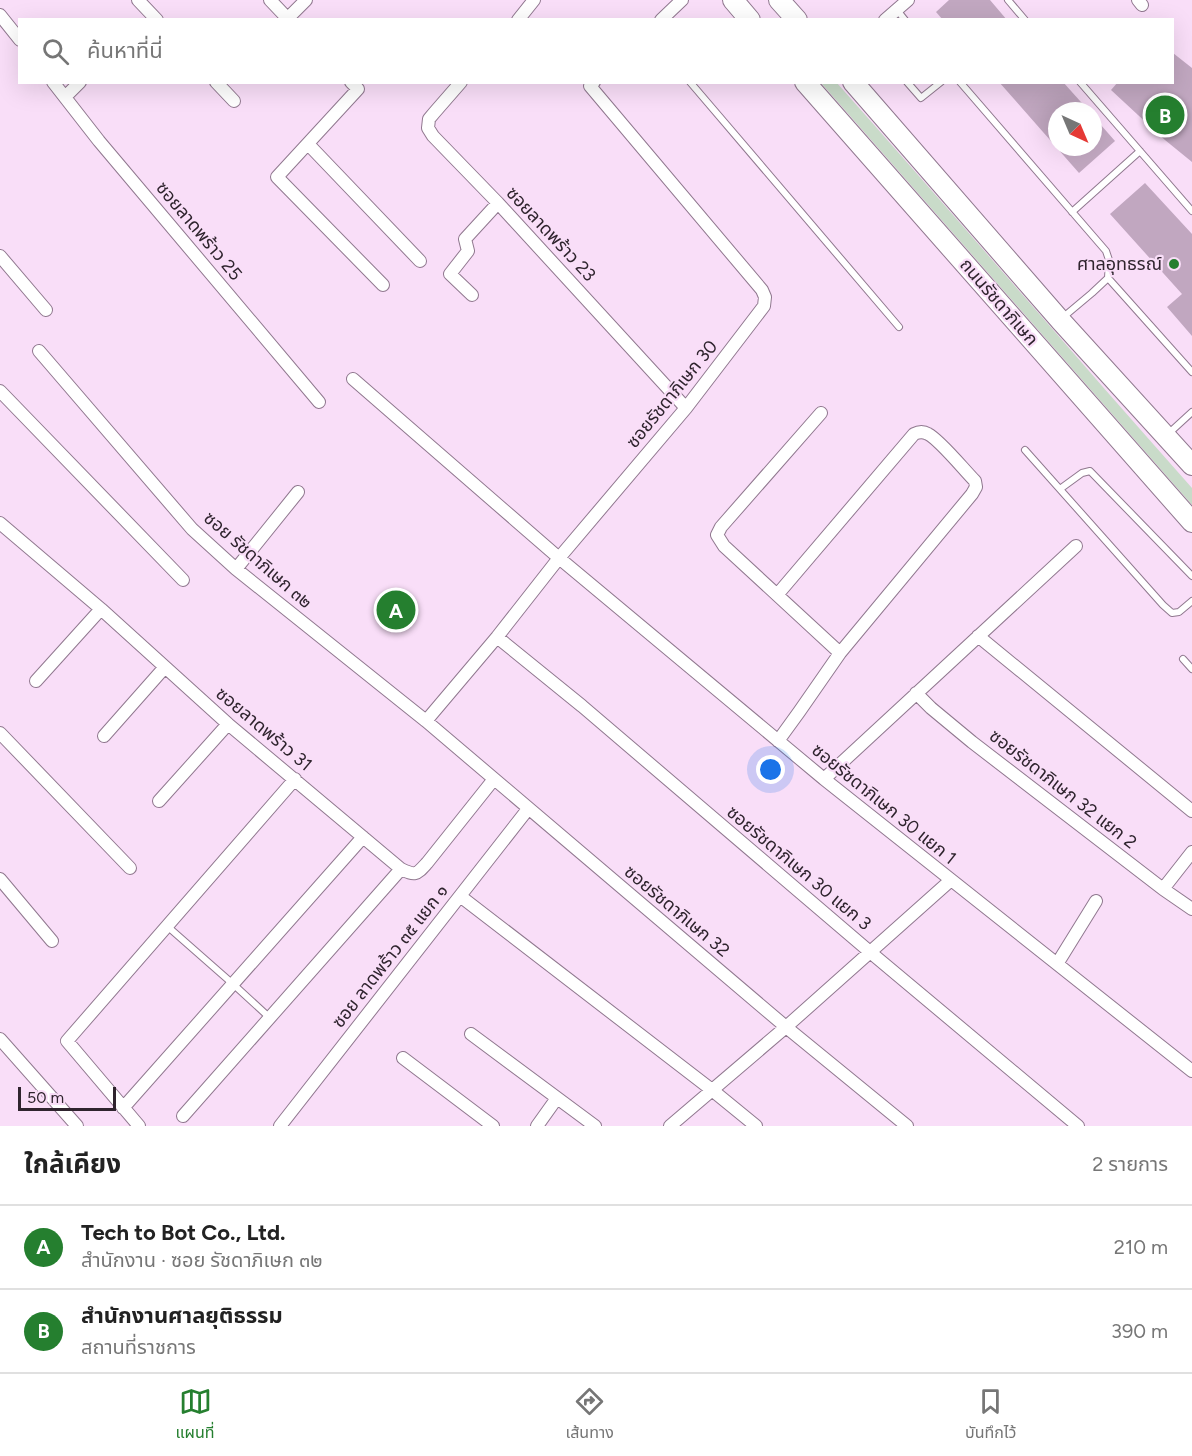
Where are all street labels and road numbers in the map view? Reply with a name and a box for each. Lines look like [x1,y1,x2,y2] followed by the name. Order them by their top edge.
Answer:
[151,177,247,285] street label: ซอยลาดพร้าว 25
[502,182,600,286] street label: ซอยลาดพร้าว 23
[955,254,1043,350] street label: ถนนรัชดาภิเษก
[622,336,722,452] street label: ซอยรัชดาภิเษก 30
[199,507,317,613] street label: ซอย รัชดาภิเษก ๓๒
[211,682,317,776] street label: ซอยลาดพร้าว 31
[985,725,1141,853] street label: ซอยรัชดาภิเษก 32 แยก 2
[807,739,961,869] street label: ซอยรัชดาภิเษก 30 แยก 1
[722,801,876,935] street label: ซอยรัชดาภิเษก 30 แยก 3
[620,861,734,961] street label: ซอยรัชดาภิเษก 32
[327,880,453,1032] street label: ซอย ลาดพร้าว ๓๕ แยก ๑

